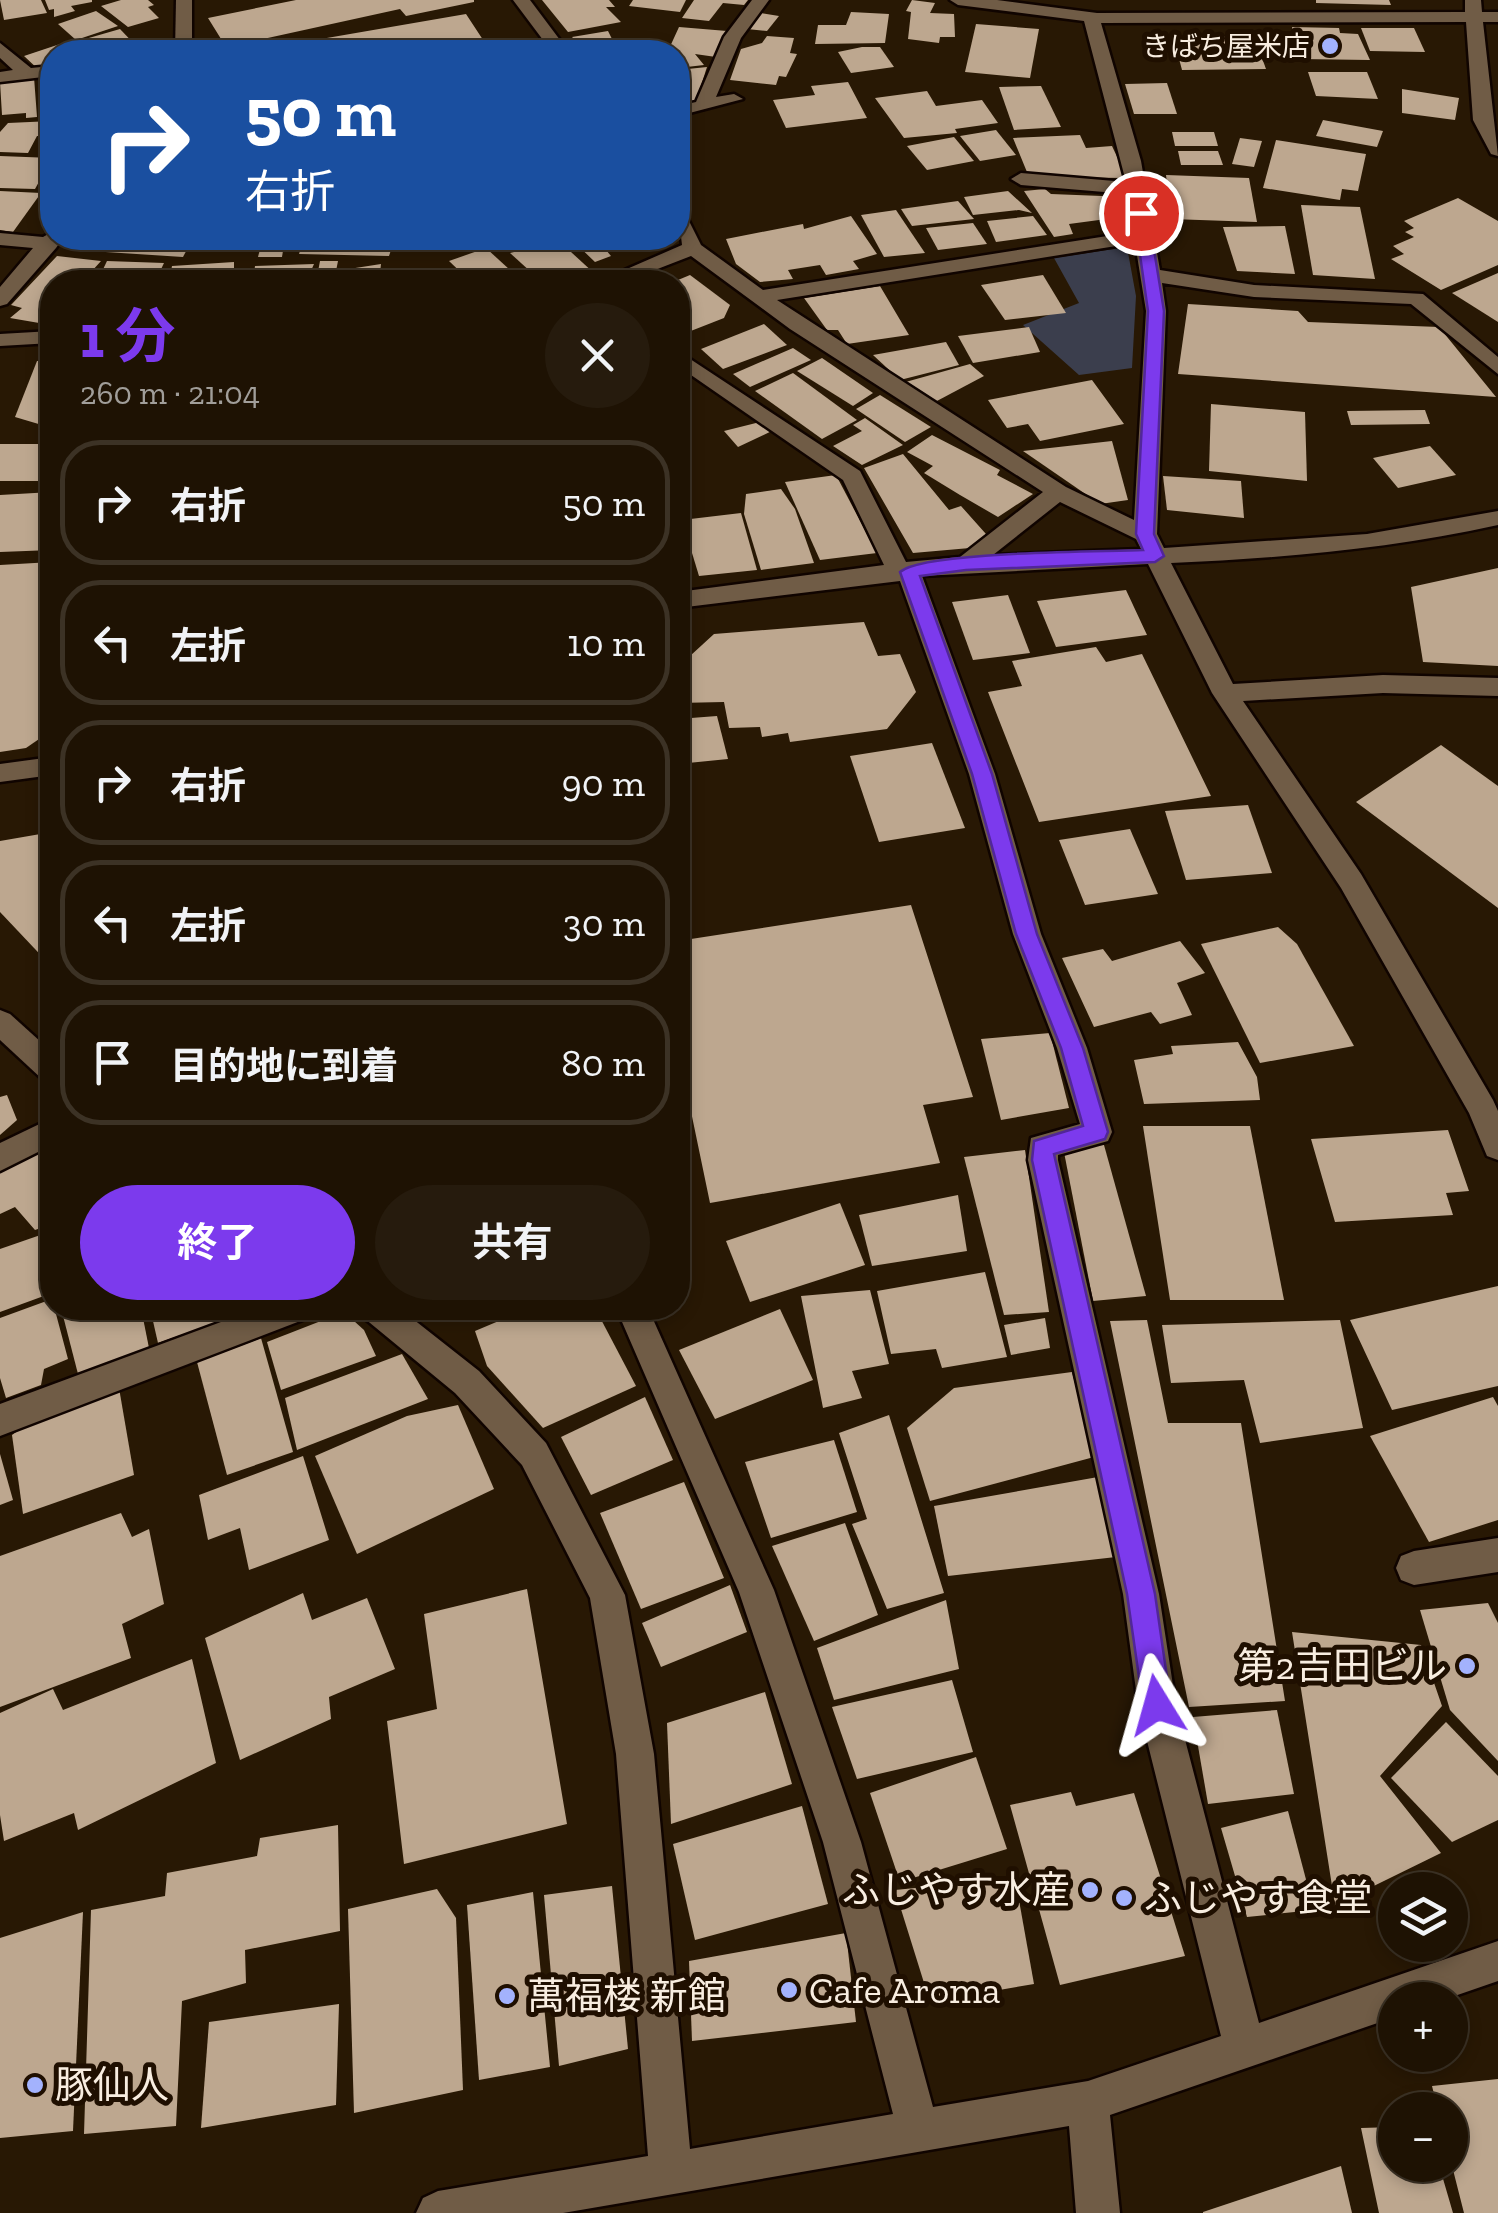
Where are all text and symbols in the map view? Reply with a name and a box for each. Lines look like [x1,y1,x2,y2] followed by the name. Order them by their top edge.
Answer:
[1142,30,1310,63] place label: きばち屋米店
[1319,35,1341,57] marker: きばち屋米店
[245,70,396,154] text: 50 m
[80,80,210,210] icon: right
[245,165,335,219] text: 右折
[1099,171,1184,256] pin
[1114,186,1169,241] icon: arrive
[80,300,175,372] text: 1 分
[545,303,650,408] button: close
[80,374,260,412] text: 260 m · 21:04
[85,475,140,530] icon: right
[562,480,645,526] text: 50 m
[170,483,246,529] text: 右折
[85,615,140,670] icon: left
[567,620,645,666] text: 10 m
[170,623,246,669] text: 左折
[85,755,140,810] icon: right
[562,760,645,806] text: 90 m
[170,763,246,809] text: 右折
[85,895,140,950] icon: left
[563,900,645,946] text: 30 m
[170,903,246,949] text: 左折
[85,1035,140,1090] icon: arrive
[561,1040,645,1086] text: 80 m
[170,1043,398,1089] text: 目的地に到着
[80,1185,355,1300] button: 終了
[375,1185,650,1300] button: 共有
[1237,1643,1447,1689] place label: 第2吉田ビル
[1105,1653,1209,1757] position arrow
[1456,1655,1478,1677] marker: 第2吉田ビル
[842,1867,1070,1913] place label: ふじやす水産
[1378,1872,1468,2182] map controls
[1378,1872,1468,1962] button: layers
[1144,1875,1372,1921] place label: ふじやす食堂
[1079,1879,1101,1901] marker: ふじやす水産
[1113,1887,1135,1909] marker: ふじやす食堂
[809,1967,1000,2013] place label: Cafe Aroma
[527,1973,726,2019] place label: 萬福楼 新館
[778,1979,800,2001] marker: Cafe Aroma
[1378,1982,1468,2072] button: +
[496,1985,518,2007] marker: 萬福楼 新館
[55,2062,169,2108] place label: 豚仙人
[24,2074,46,2096] marker: 豚仙人
[1378,2092,1468,2182] button: −

